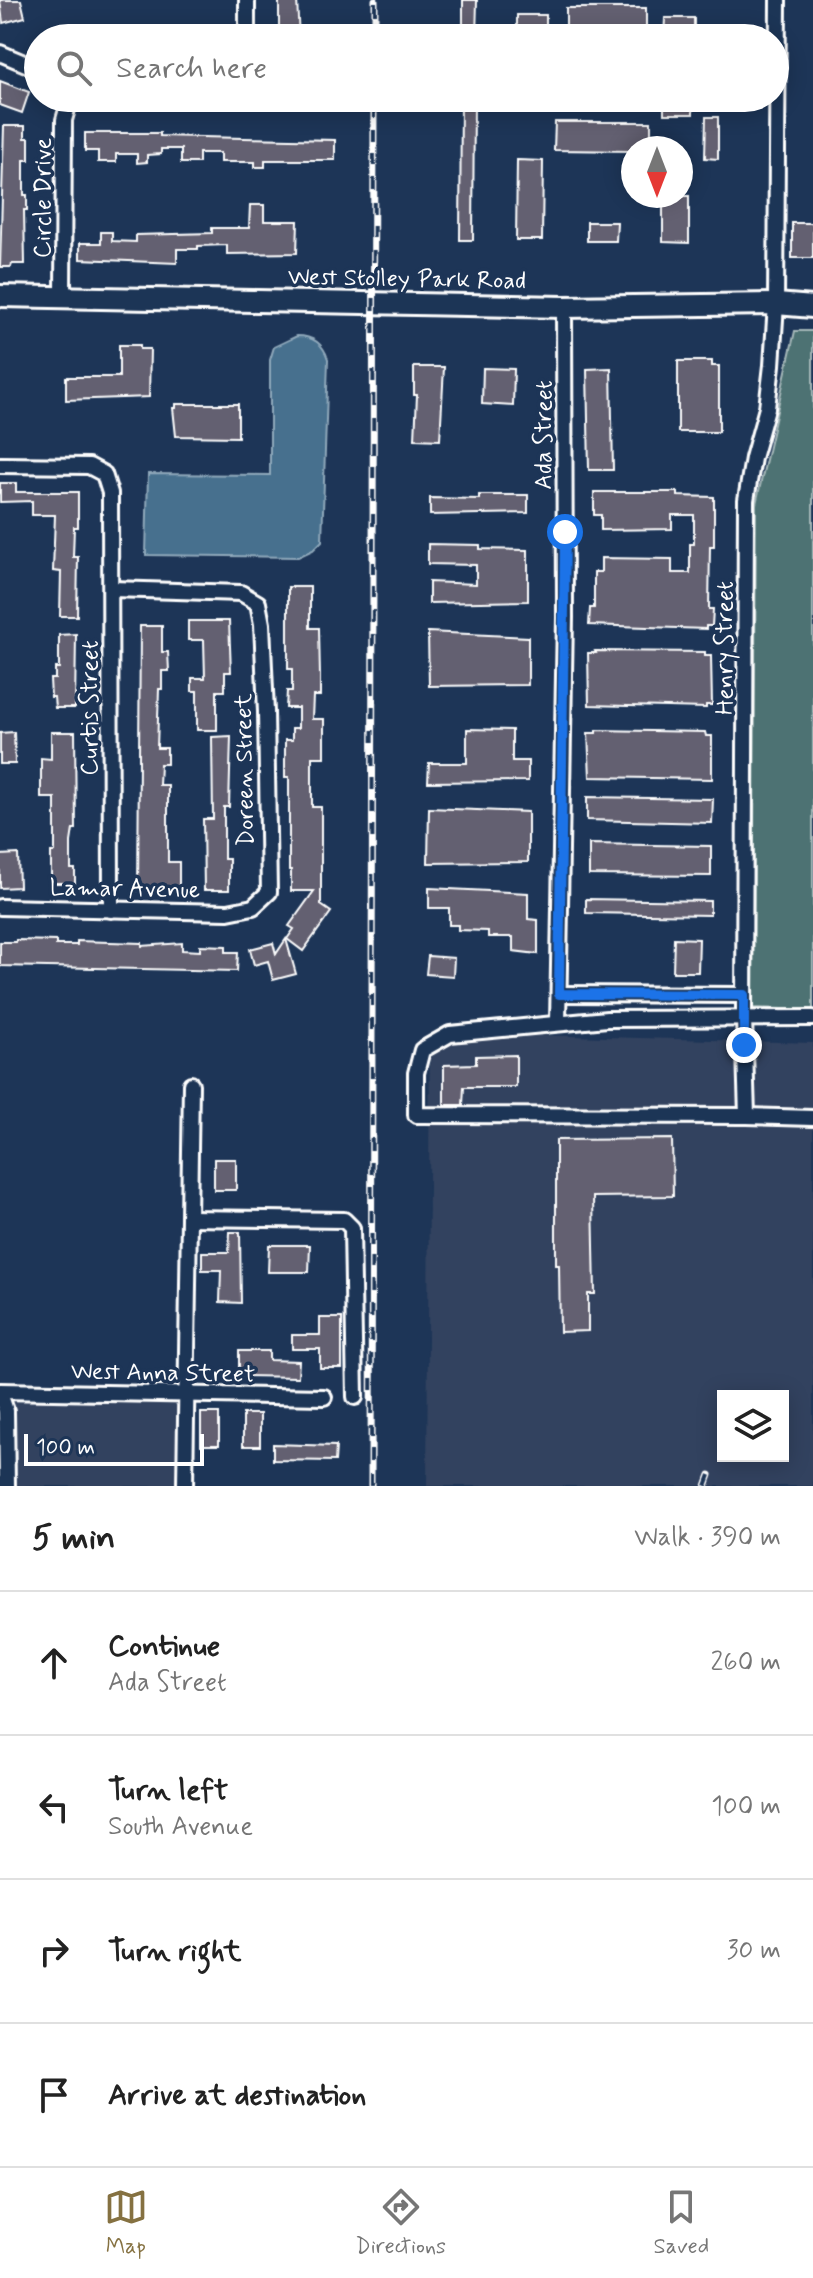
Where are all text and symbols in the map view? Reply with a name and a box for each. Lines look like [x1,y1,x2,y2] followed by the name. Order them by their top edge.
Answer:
[24,24,789,112] search box
[52,46,96,90] icon: search
[116,49,267,88] text: Search here
[621,136,693,208] north arrow
[28,137,59,258] street label: Circle Drive
[288,262,526,297] street label: West Stolley Park Road
[529,380,560,490] street label: Ada Street
[547,514,583,550] route start
[710,581,741,715] street label: Henry Street
[75,640,106,776] street label: Curtis Street
[229,693,262,847] street label: Doreen Street
[49,873,201,906] street label: Lamar Avenue
[726,1027,762,1063] route end
[70,1356,255,1391] street label: West Anna Street
[717,1390,789,1462] map controls
[717,1390,789,1462] button: layers
[24,1430,204,1466] scale bar
[36,1434,95,1462] text: 100 m
[32,1516,115,1561] text: 5 min
[634,1521,781,1555] text: Walk · 390 m
[108,1627,220,1666] text: Continue
[32,1641,76,1685] icon: ahead
[711,1646,781,1680] text: 260 m
[108,1666,227,1700] text: Ada Street
[108,1771,228,1810] text: Turn left
[32,1785,76,1829] icon: left
[711,1790,781,1824] text: 100 m
[108,1810,253,1844] text: South Avenue
[32,1929,76,1973] icon: right
[108,1932,241,1971] text: Turn right
[727,1934,781,1968] text: 30 m
[32,2073,76,2117] icon: arrive
[108,2076,366,2115] text: Arrive at destination
[104,2185,148,2261] tab: Map
[355,2185,446,2261] tab: Directions
[654,2185,709,2261] tab: Saved

